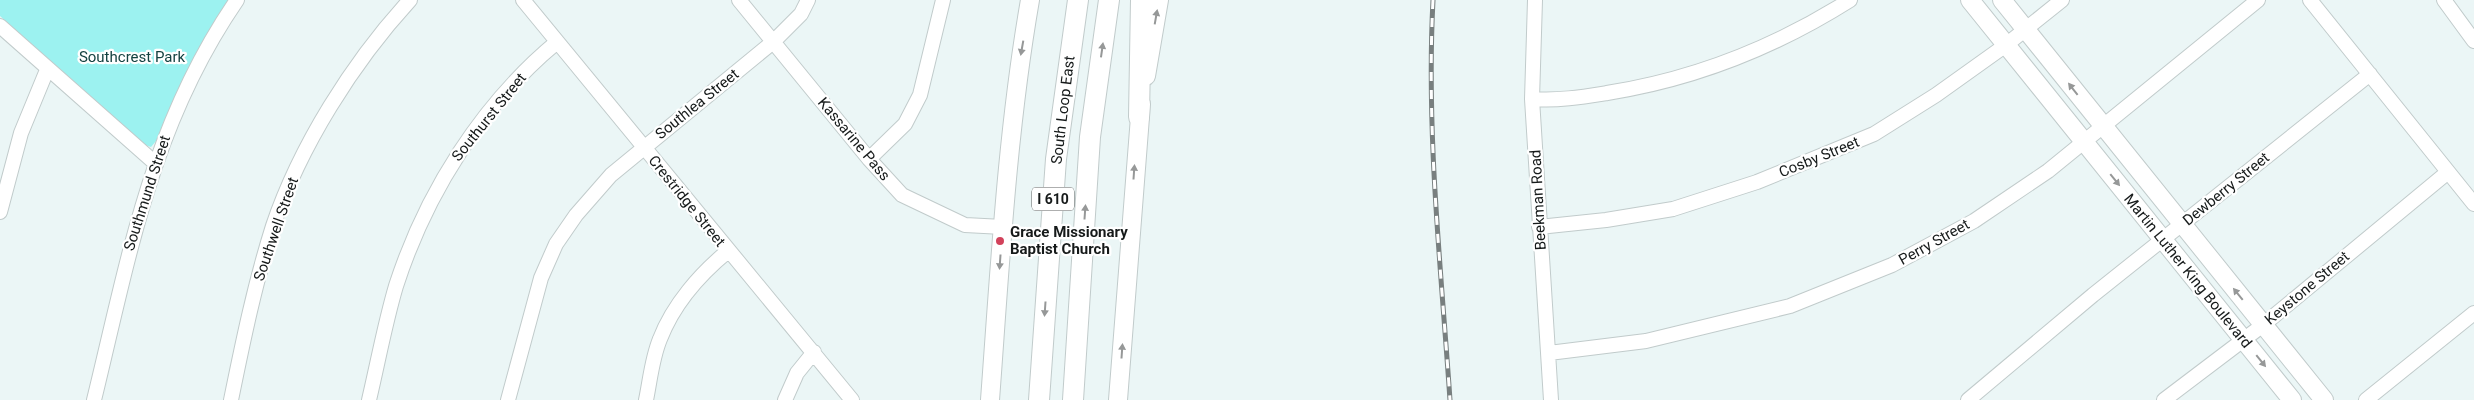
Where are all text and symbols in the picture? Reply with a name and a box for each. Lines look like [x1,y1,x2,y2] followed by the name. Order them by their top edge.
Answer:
[1153,9,1161,25] one-way arrow
[1017,40,1025,56] one-way arrow
[1098,42,1106,58] one-way arrow
[79,48,186,66] park label: Southcrest Park
[1047,55,1079,165] street label: South Loop East
[652,65,742,143] street label: Southlea Street
[448,69,530,165] street label: Southurst Street
[2067,83,2078,96] one-way arrow
[814,94,894,184] street label: Kassarine Pass
[120,133,174,253] street label: Southmund Street
[1776,133,1862,181] street label: Cosby Street
[1526,149,1550,251] street label: Beekman Road
[2179,149,2273,229] street label: Dewberry Street
[645,152,729,250] street label: Crestridge Street
[1131,164,1139,180] one-way arrow
[2109,173,2120,186] one-way arrow
[250,175,302,283] street label: Southwell Street
[1032,188,1074,210] road number: I 610
[2120,190,2256,352] street label: Martin Luther King Boulevard
[1082,203,1090,219] one-way arrow
[1896,215,1973,269] street label: Perry Street
[1010,223,1128,258] place label: Grace Missionary Baptist Church
[994,235,1006,247] marker: Grace Missionary Baptist Church
[2261,247,2353,329] street label: Keystone Street
[996,254,1004,270] one-way arrow
[2233,288,2244,301] one-way arrow
[1040,302,1048,318] one-way arrow
[1118,343,1126,359] one-way arrow
[2255,354,2266,367] one-way arrow

